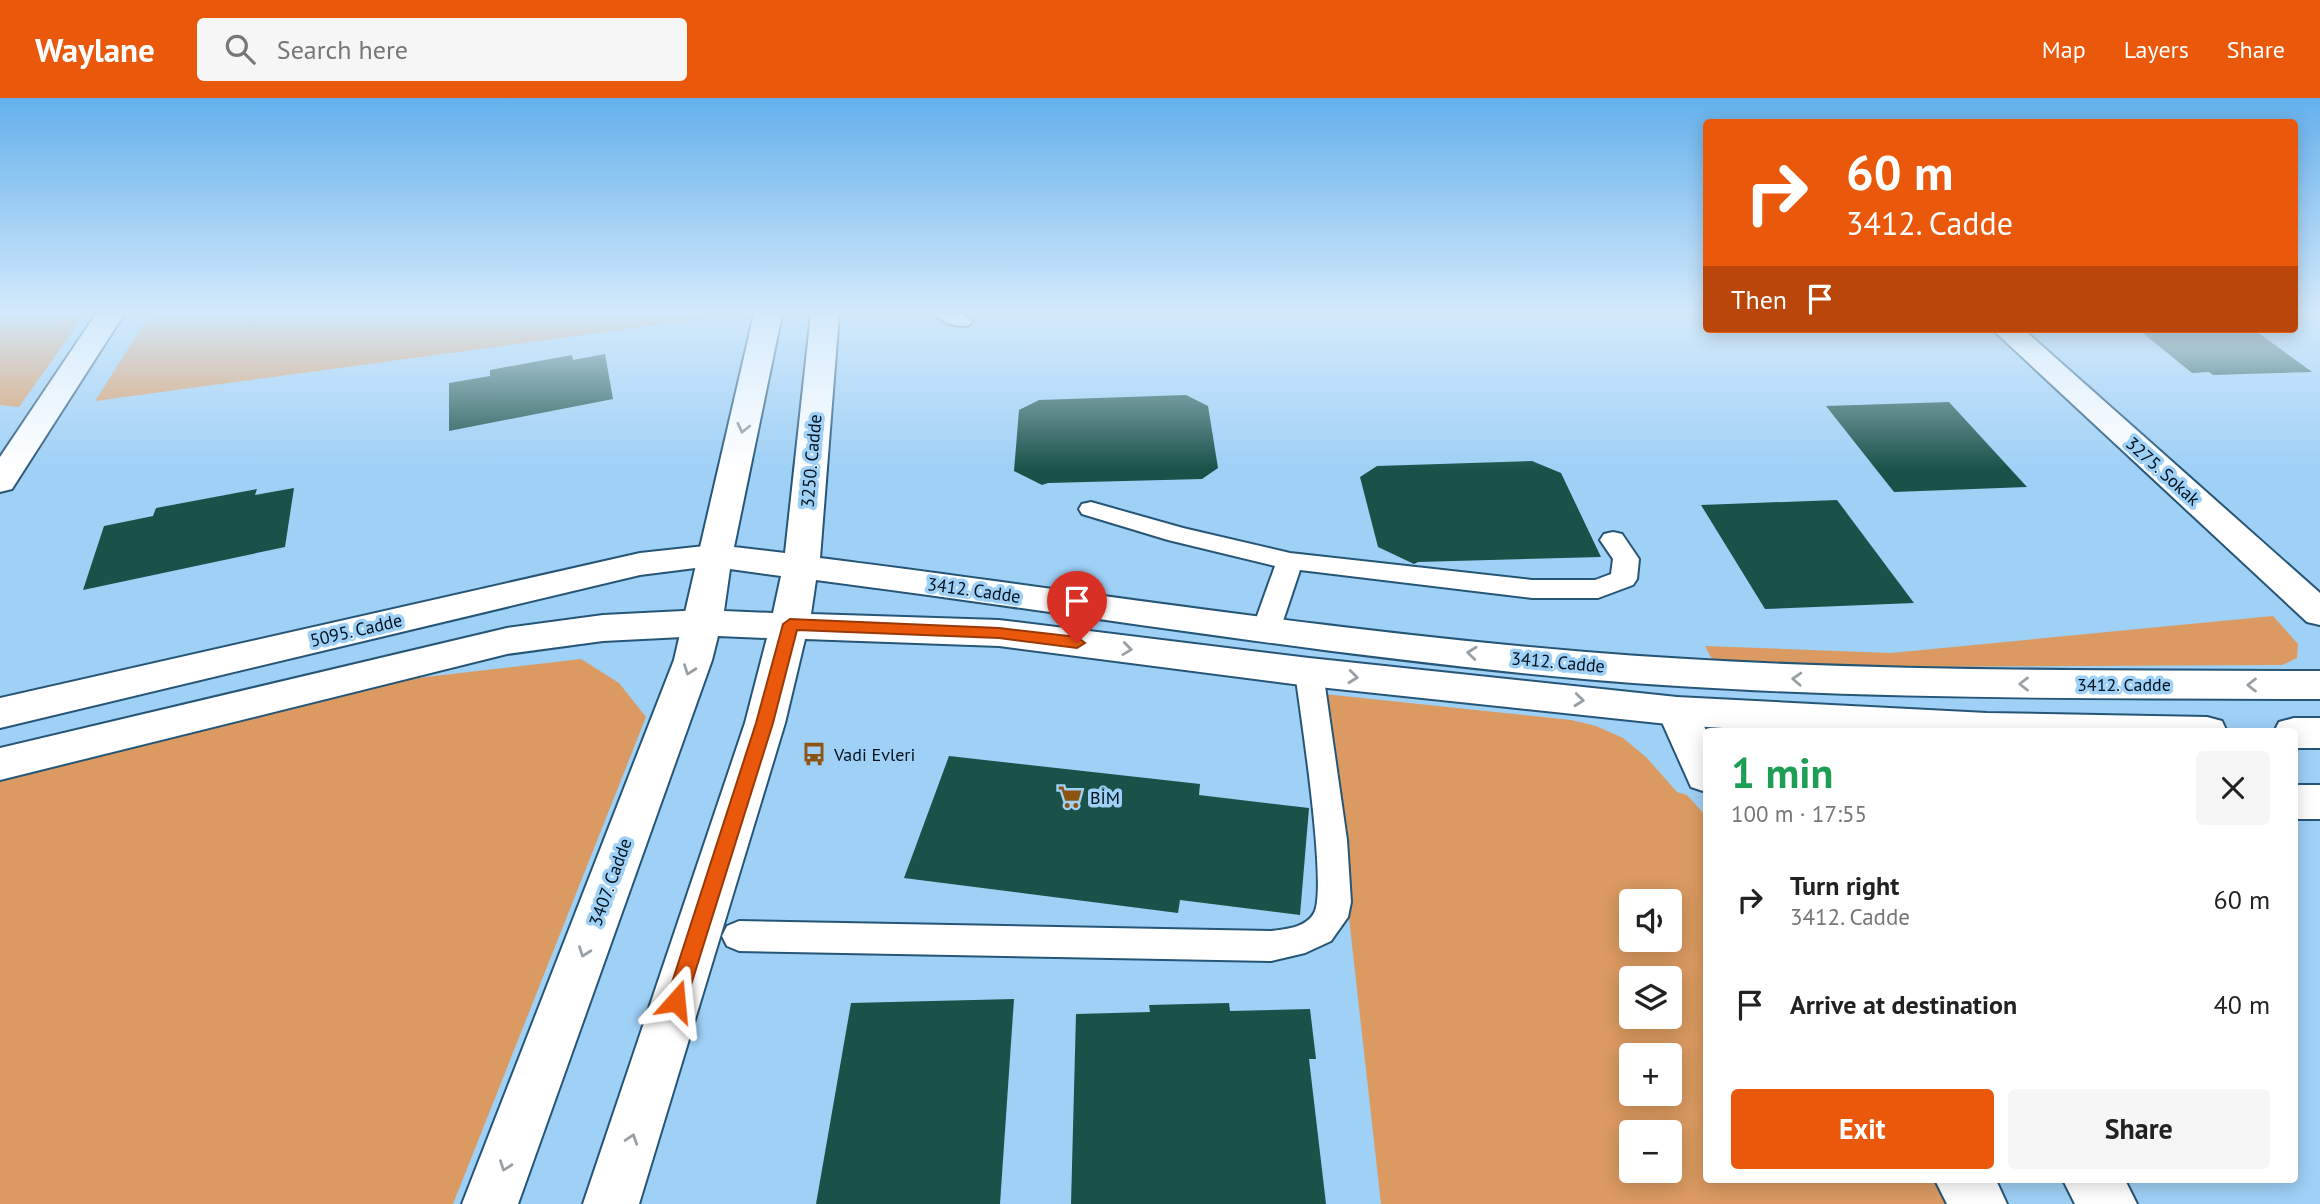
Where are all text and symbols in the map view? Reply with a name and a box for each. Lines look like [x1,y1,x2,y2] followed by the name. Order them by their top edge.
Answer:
[197,18,687,81] search box
[35,28,155,71] text: Waylane
[221,30,259,68] icon: search
[277,33,408,66] text: Search here
[2042,34,2086,65] text: Map
[2124,34,2189,65] text: Layers
[2227,34,2285,65] text: Share
[1846,140,1953,204] text: 60 m
[1731,147,1822,238] icon: right
[1846,202,2013,244] text: 3412. Cadde
[1801,280,1839,318] icon: arrive
[1731,283,1787,316] text: Then
[795,413,827,509] street label: 3250. Cadde
[737,422,751,434] one-way arrow
[2121,432,2205,511] street label: 3275. Sokak
[1047,571,1107,643] pin
[926,572,1022,608] street label: 3412. Cadde
[1058,582,1096,620] icon: arrive
[308,608,404,652] street label: 5095. Cadde
[1121,642,1133,657] one-way arrow
[1467,646,1478,661] one-way arrow
[1510,646,1606,678] street label: 3412. Cadde
[684,664,698,676] one-way arrow
[1348,669,1359,684] one-way arrow
[1791,671,1802,686] one-way arrow
[2077,673,2171,696] street label: 3412. Cadde
[2019,676,2029,692] one-way arrow
[2246,677,2257,693] one-way arrow
[1573,693,1585,708] one-way arrow
[800,740,828,768] bus stop icon: Vadi Evleri
[833,743,915,766] place label: Vadi Evleri
[1731,745,1833,800] text: 1 min
[2196,751,2270,825] button: close
[1056,783,1084,811] supermarket icon: BİM
[1090,786,1120,809] place label: BİM
[1731,799,1867,828] text: 100 m · 17:55
[583,835,637,929] street label: 3407. Cadde
[1790,869,1899,902] text: Turn right
[1731,881,1769,919] icon: right
[2214,883,2270,916] text: 60 m
[1619,889,1682,1183] map controls
[1619,889,1682,952] button: sound
[1790,902,1910,931] text: 3412. Cadde
[579,946,593,958] one-way arrow
[639,964,713,1038] position arrow
[1619,966,1682,1029] button: layers
[1731,986,1769,1024] icon: arrive
[1790,988,2017,1021] text: Arrive at destination
[2214,988,2270,1021] text: 40 m
[1619,1043,1682,1106] button: +
[1731,1089,1994,1169] button: Exit
[2008,1089,2270,1169] button: Share
[1619,1120,1682,1183] button: −
[623,1133,638,1145] one-way arrow
[499,1159,513,1171] one-way arrow

